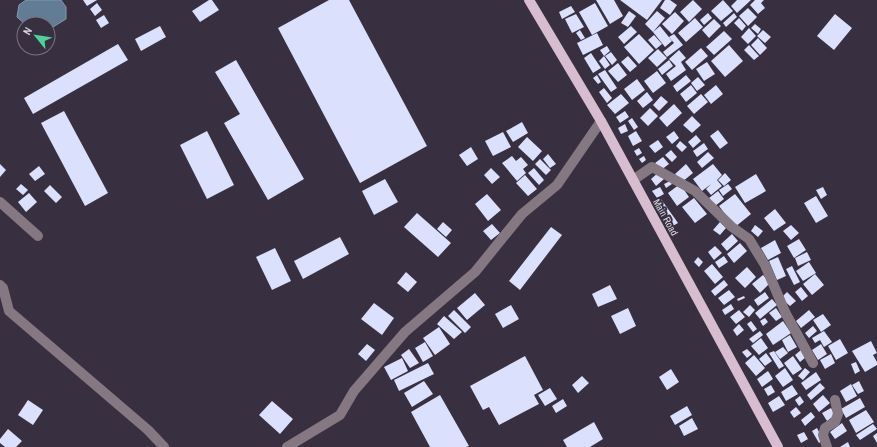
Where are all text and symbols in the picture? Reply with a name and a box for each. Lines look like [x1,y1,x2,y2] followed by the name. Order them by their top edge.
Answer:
[16,16,56,56] north arrow
[20,25,35,37] text: N
[650,197,681,238] street label: Main Road

